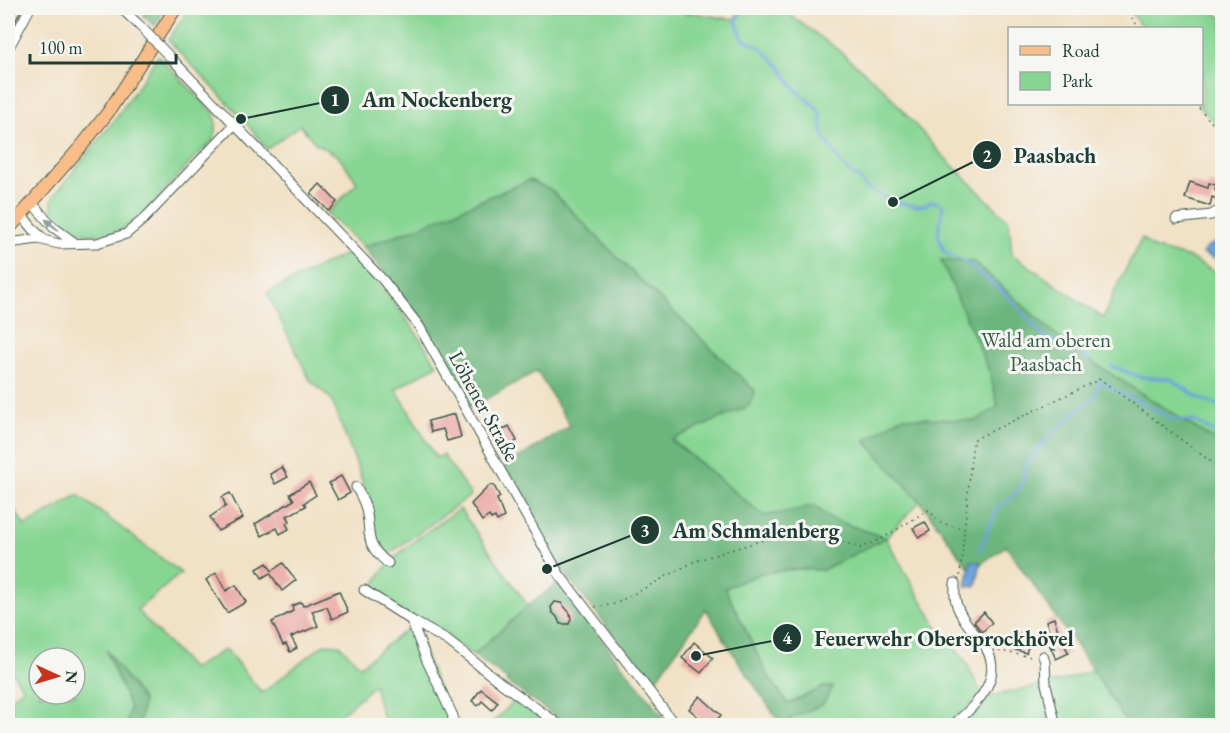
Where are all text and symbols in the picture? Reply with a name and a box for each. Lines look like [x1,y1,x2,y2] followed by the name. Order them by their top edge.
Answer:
[30,27,176,65] scale bar
[1008,27,1203,105] legend
[39,36,83,59] text: 100 m
[1062,39,1101,62] text: Road
[1062,69,1093,92] text: Park
[320,80,525,120] callout: Am Nockenberg
[361,85,513,114] text: Am Nockenberg
[330,88,340,111] text: 1
[972,135,1109,175] callout: Paasbach
[1014,141,1096,170] text: Paasbach
[982,144,992,167] text: 2
[45,219,60,232] one-way arrow
[981,326,1111,377] park label: Wald am oberen Paasbach
[443,346,526,466] street label: Löhener Straße
[630,510,851,550] callout: Am Schmalenberg
[672,516,840,545] text: Am Schmalenberg
[640,519,650,542] text: 3
[772,618,1086,658] callout: Feuerwehr Obersprockhövel
[814,624,1074,653] text: Feuerwehr Obersprockhövel
[782,626,792,649] text: 4
[27,646,87,706] north arrow
[61,670,82,684] text: N

